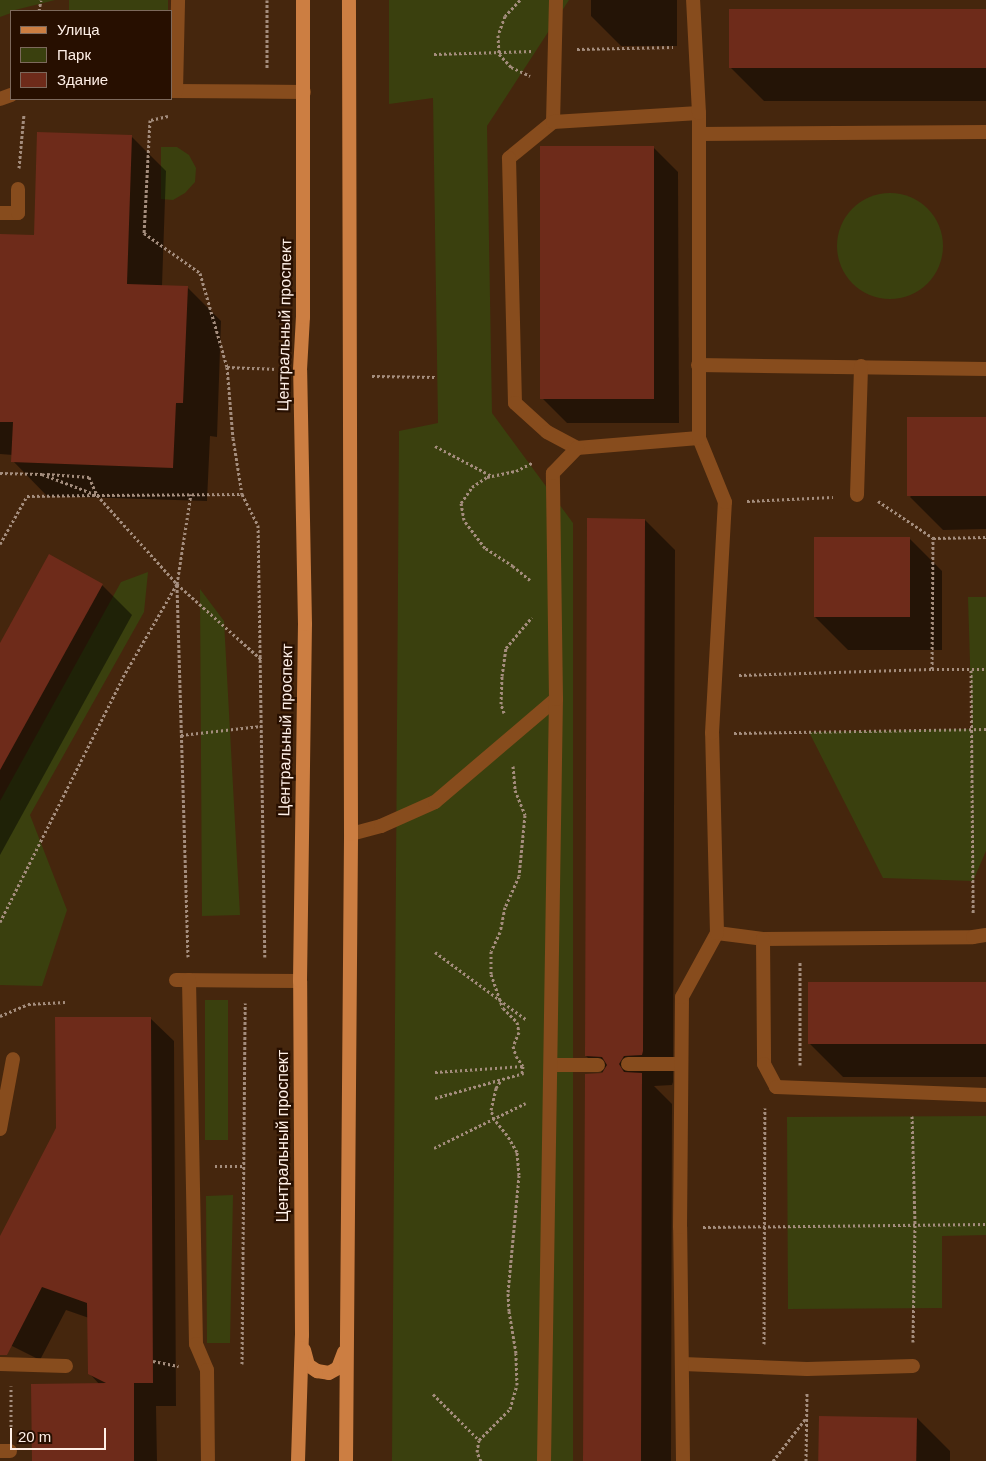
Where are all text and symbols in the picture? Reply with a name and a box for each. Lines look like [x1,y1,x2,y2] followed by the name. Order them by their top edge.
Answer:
[10,10,172,100] legend
[57,21,100,38] text: Улица
[57,46,91,63] text: Парк
[57,71,108,88] text: Здание
[274,239,296,411] street label: Центральный проспект
[275,644,297,816] street label: Центральный проспект
[273,1050,293,1222] street label: Центральный проспект
[12,1418,109,1450] scale bar
[18,1428,51,1445] text: 20 m

